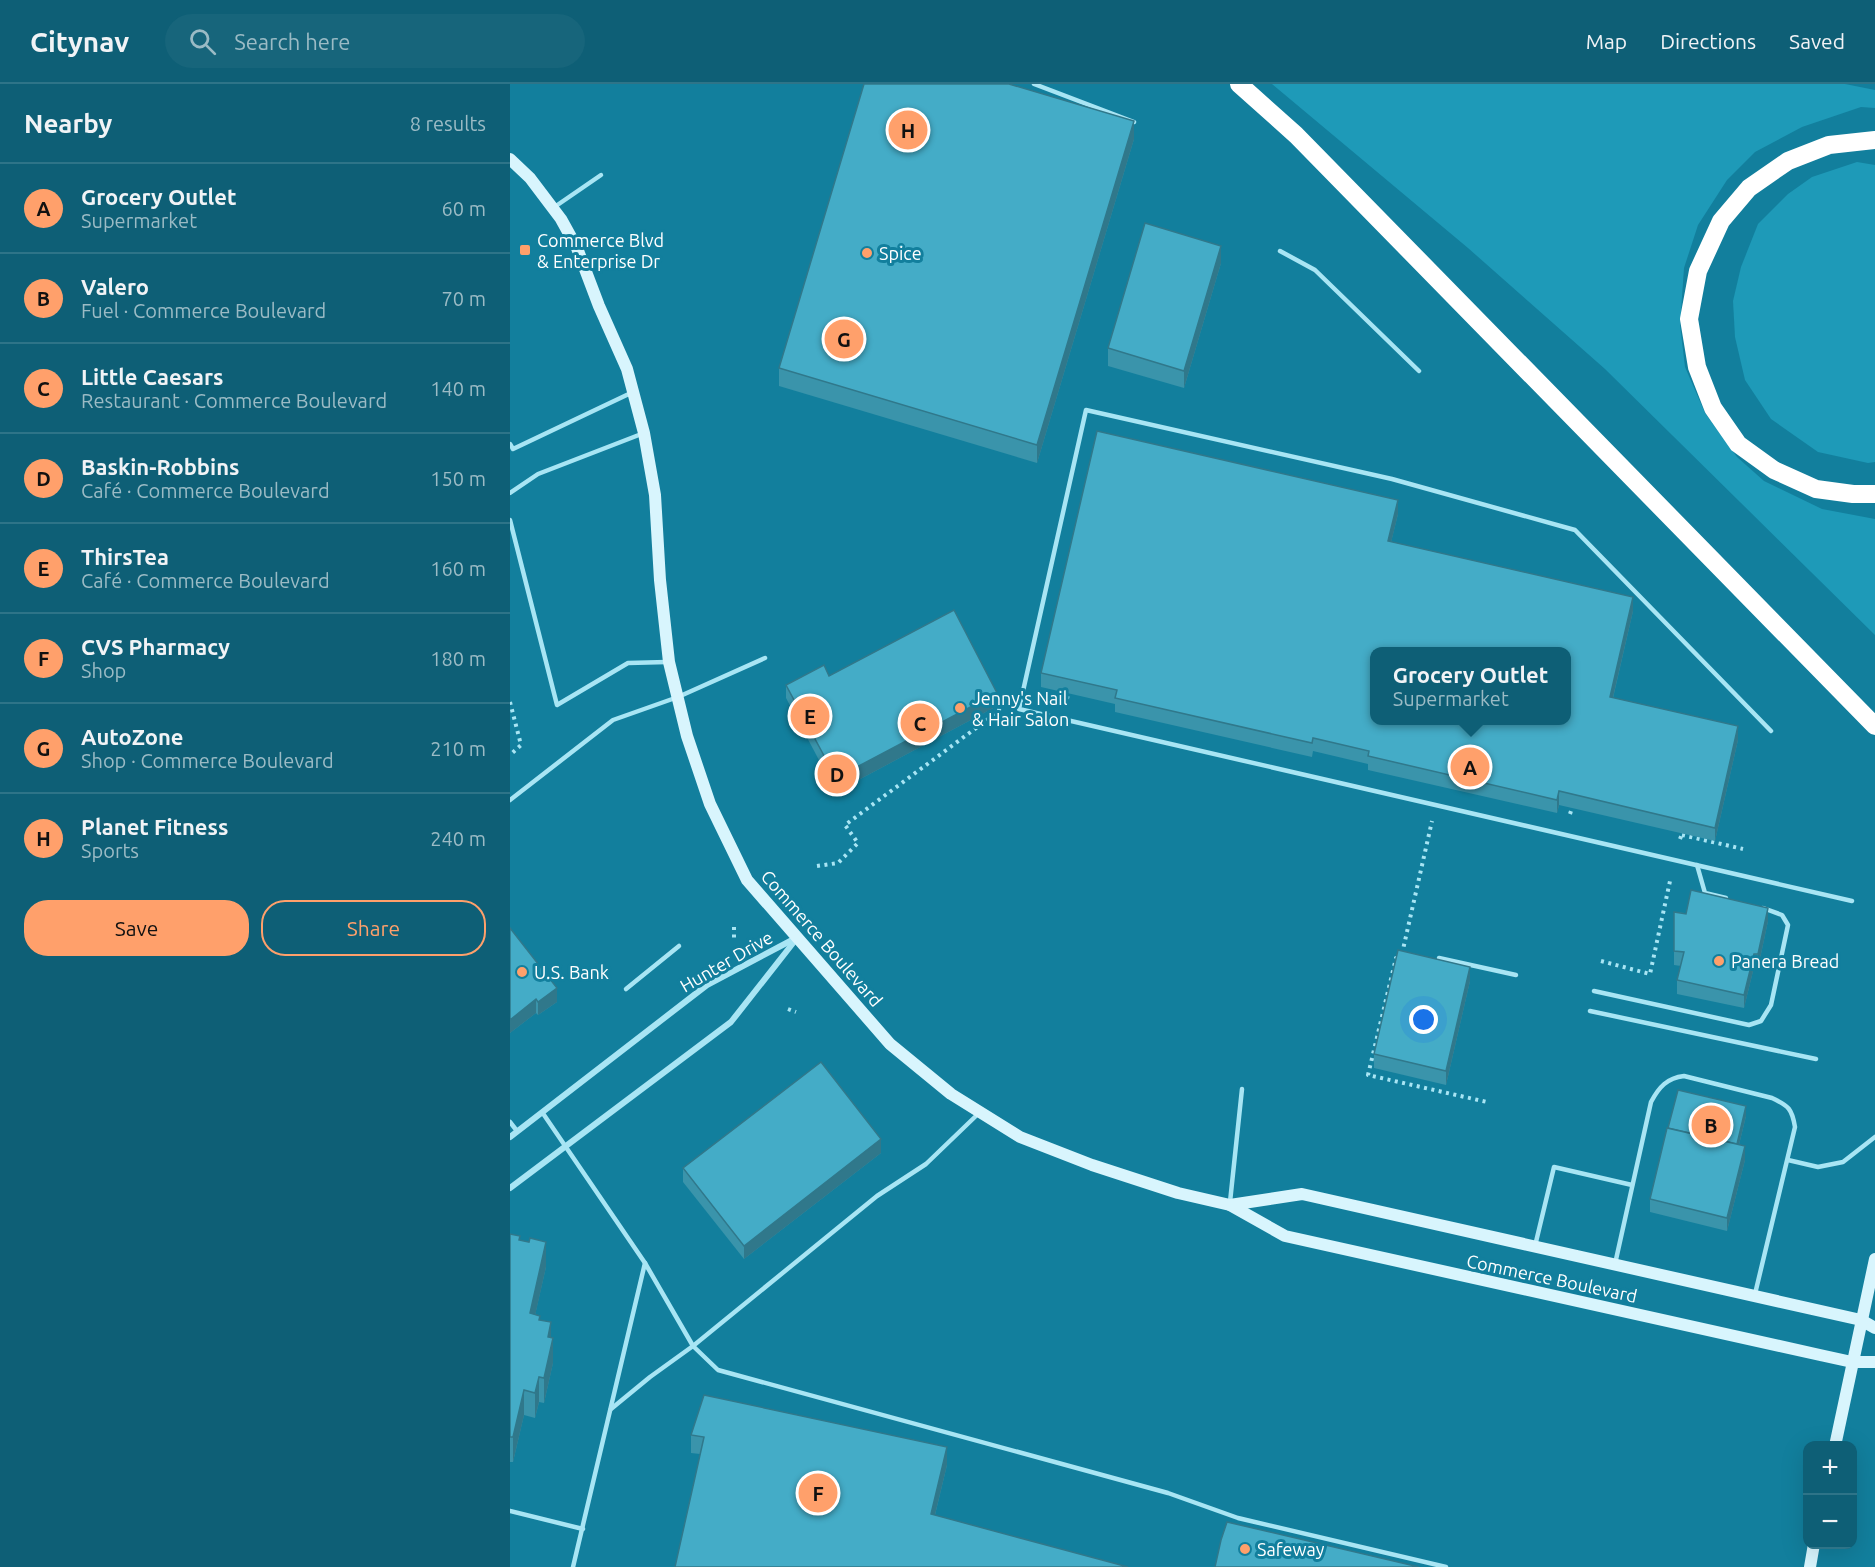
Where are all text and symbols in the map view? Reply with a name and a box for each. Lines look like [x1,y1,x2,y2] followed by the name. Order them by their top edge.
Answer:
[165,14,585,68] search box
[186,25,219,58] icon: search
[30,26,129,57] text: Citynav
[234,29,350,54] text: Search here
[1586,29,1627,53] text: Map
[1660,29,1756,53] text: Directions
[1789,29,1845,53] text: Saved
[888,108,928,152] pin: H
[24,109,112,138] text: Nearby
[410,112,486,135] text: 8 results
[81,184,236,209] text: Grocery Outlet
[36,197,51,220] text: A
[442,197,486,220] text: 60 m
[81,209,197,232] text: Supermarket
[537,230,664,271] place label: Commerce Blvd & Enterprise Dr
[518,243,532,257] marker: Commerce Blvd & Enterprise Dr
[879,243,922,263] place label: Spice
[860,246,874,260] marker: Spice
[81,274,149,299] text: Valero
[37,287,50,310] text: B
[442,287,486,310] text: 70 m
[81,299,326,322] text: Fuel · Commerce Boulevard
[824,316,864,362] pin: G
[81,364,223,389] text: Little Caesars
[37,377,50,400] text: C
[430,377,486,400] text: 140 m
[81,389,387,412] text: Restaurant · Commerce Boulevard
[81,454,239,479] text: Baskin-Robbins
[36,467,51,490] text: D
[430,467,486,490] text: 150 m
[81,479,330,502] text: Café · Commerce Boulevard
[81,544,169,569] text: ThirsTea
[38,557,49,580] text: E
[430,557,486,580] text: 160 m
[81,569,330,592] text: Café · Commerce Boulevard
[81,634,230,659] text: CVS Pharmacy
[38,647,49,670] text: F
[430,647,486,670] text: 180 m
[1370,647,1571,725] popup
[81,659,126,682] text: Shop
[1393,662,1548,687] text: Grocery Outlet
[1393,687,1509,710] text: Supermarket
[972,688,1069,729] place label: Jenny's Nail & Hair Salon
[790,694,830,738] pin: E
[900,700,940,746] pin: C
[953,701,967,715] marker: Jenny's Nail & Hair Salon
[81,724,183,749] text: AutoZone
[37,737,50,760] text: G
[430,737,486,760] text: 210 m
[1450,744,1490,790] pin: A
[81,749,334,772] text: Shop · Commerce Boulevard
[818,752,856,796] pin: D
[81,814,228,839] text: Planet Fitness
[36,827,51,850] text: H
[430,827,486,850] text: 240 m
[81,839,139,862] text: Sports
[757,866,887,1010] street label: Commerce Boulevard
[24,900,249,956] button: Save
[261,900,486,956] button: Share
[676,926,776,996] street label: Hunter Drive
[1731,951,1839,971] place label: Panera Bread
[1712,954,1726,968] marker: Panera Bread
[534,962,609,982] place label: U.S. Bank
[515,965,529,979] marker: U.S. Bank
[1409,1005,1438,1034] your location
[1692,1102,1730,1148] pin: B
[1465,1250,1639,1306] street label: Commerce Boulevard
[1803,1441,1857,1549] map controls
[1803,1441,1857,1495] button: +
[798,1470,838,1516] pin: F
[1803,1495,1857,1549] button: −
[1257,1539,1325,1559] place label: Safeway
[1238,1542,1252,1556] marker: Safeway

